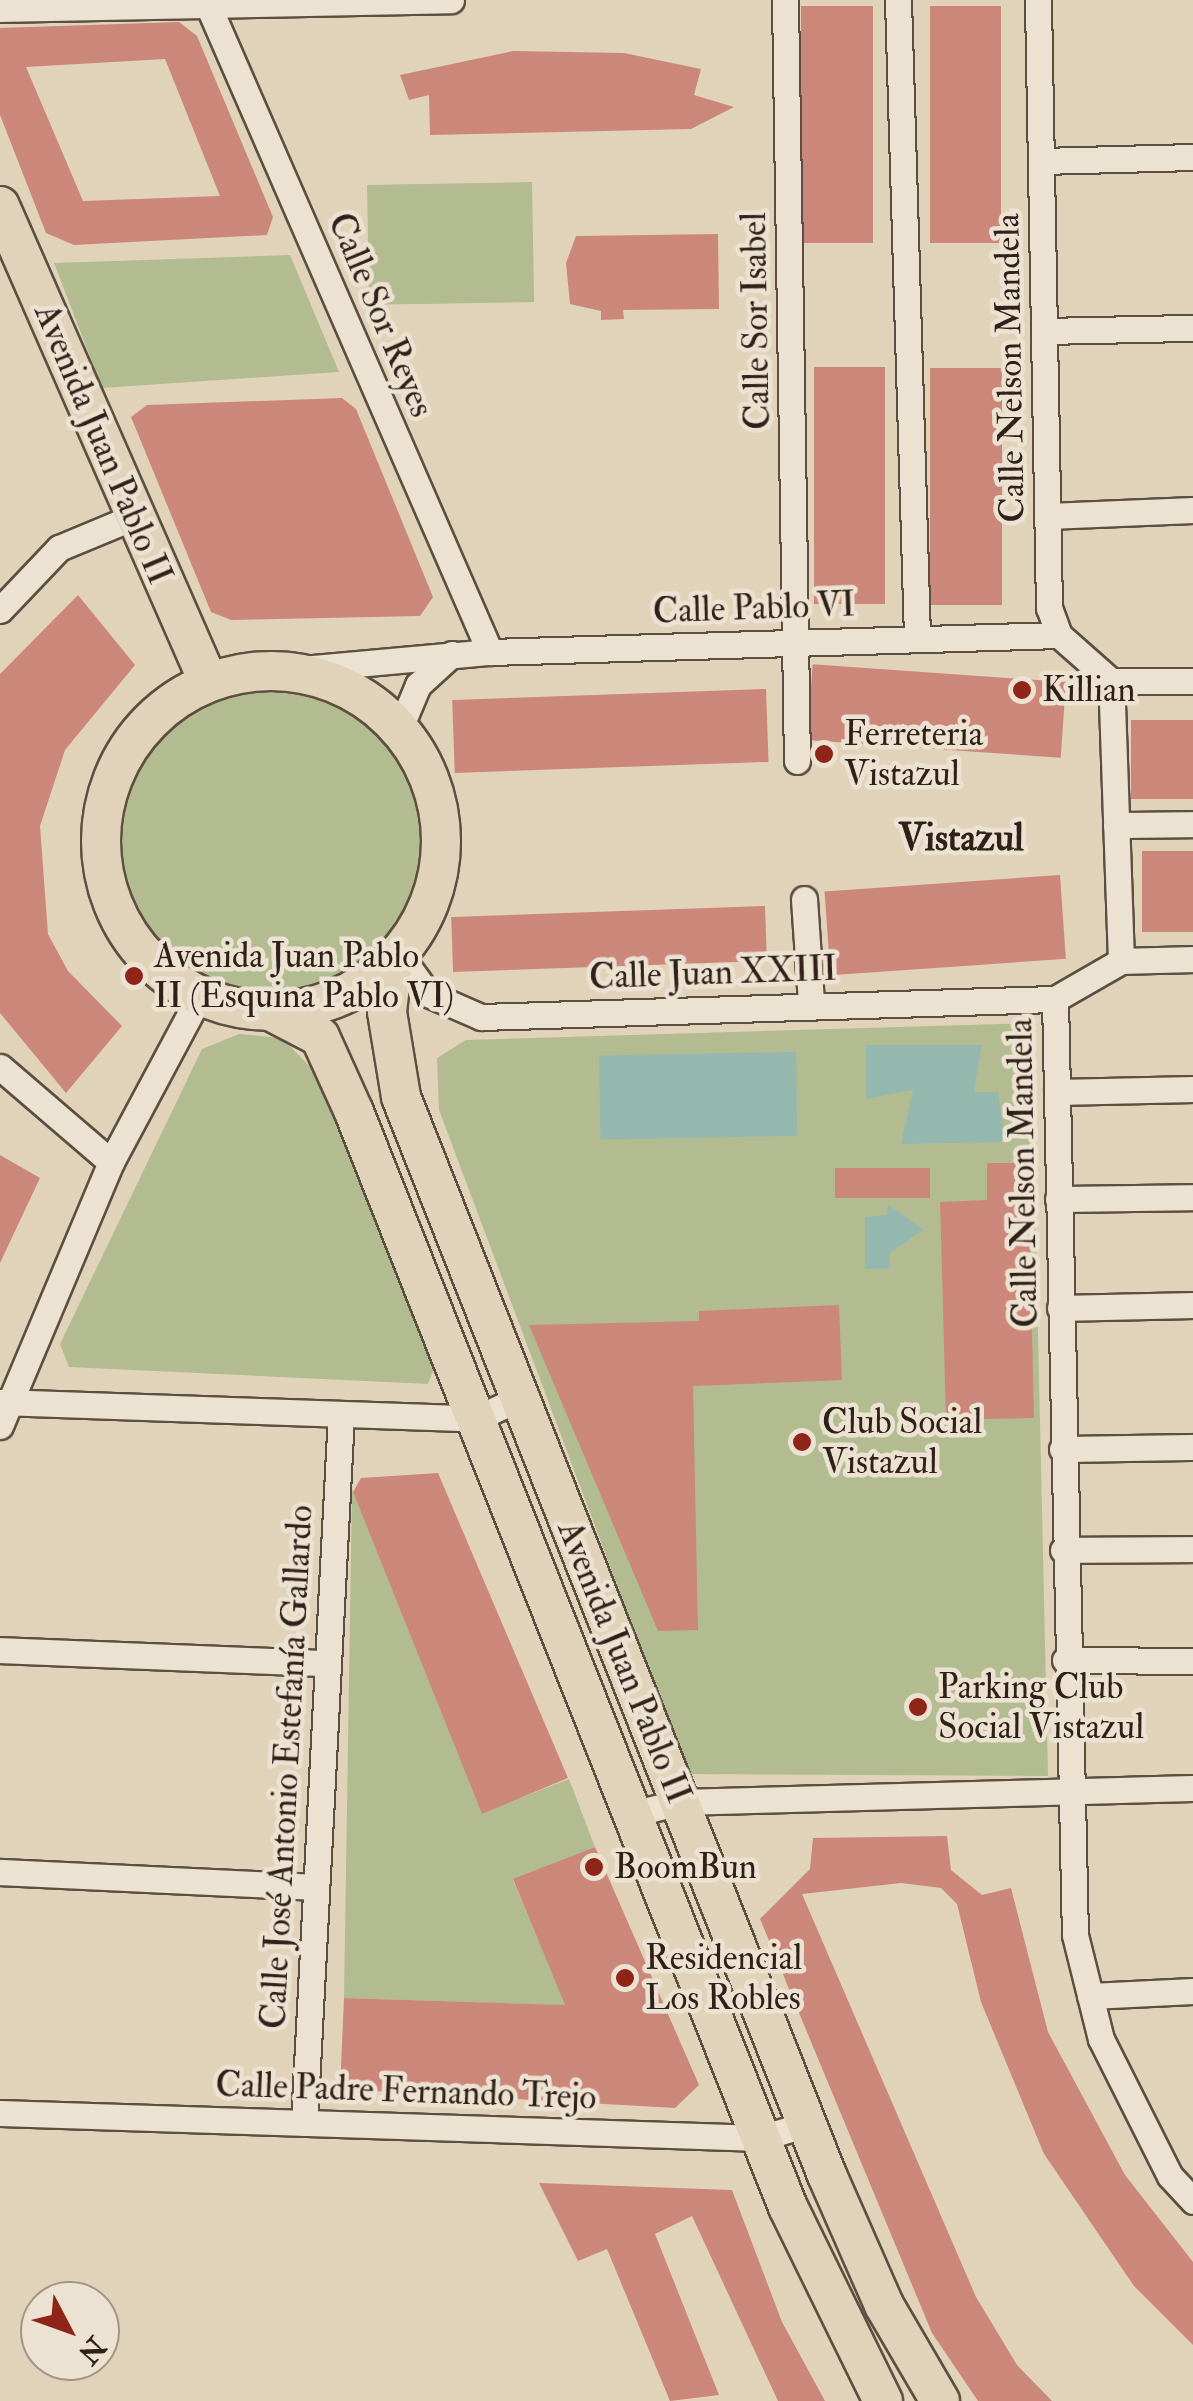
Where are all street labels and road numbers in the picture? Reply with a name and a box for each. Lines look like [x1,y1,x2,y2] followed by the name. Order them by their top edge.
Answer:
[319,207,443,423] street label: Calle Sor Reyes
[733,212,779,430] street label: Calle Sor Isabel
[986,213,1034,523] street label: Calle Nelson Mandela
[25,297,181,591] street label: Avenida Juan Pablo II
[652,583,856,633] street label: Calle Pablo VI
[588,948,838,998] street label: Calle Juan XXIII
[999,1018,1047,1328] street label: Calle Nelson Mandela
[252,1504,322,2030] street label: Calle José Antonio Estefanía Gallardo
[548,1515,700,1809] street label: Avenida Juan Pablo II
[215,2063,597,2119] street label: Calle Padre Fernando Trejo

